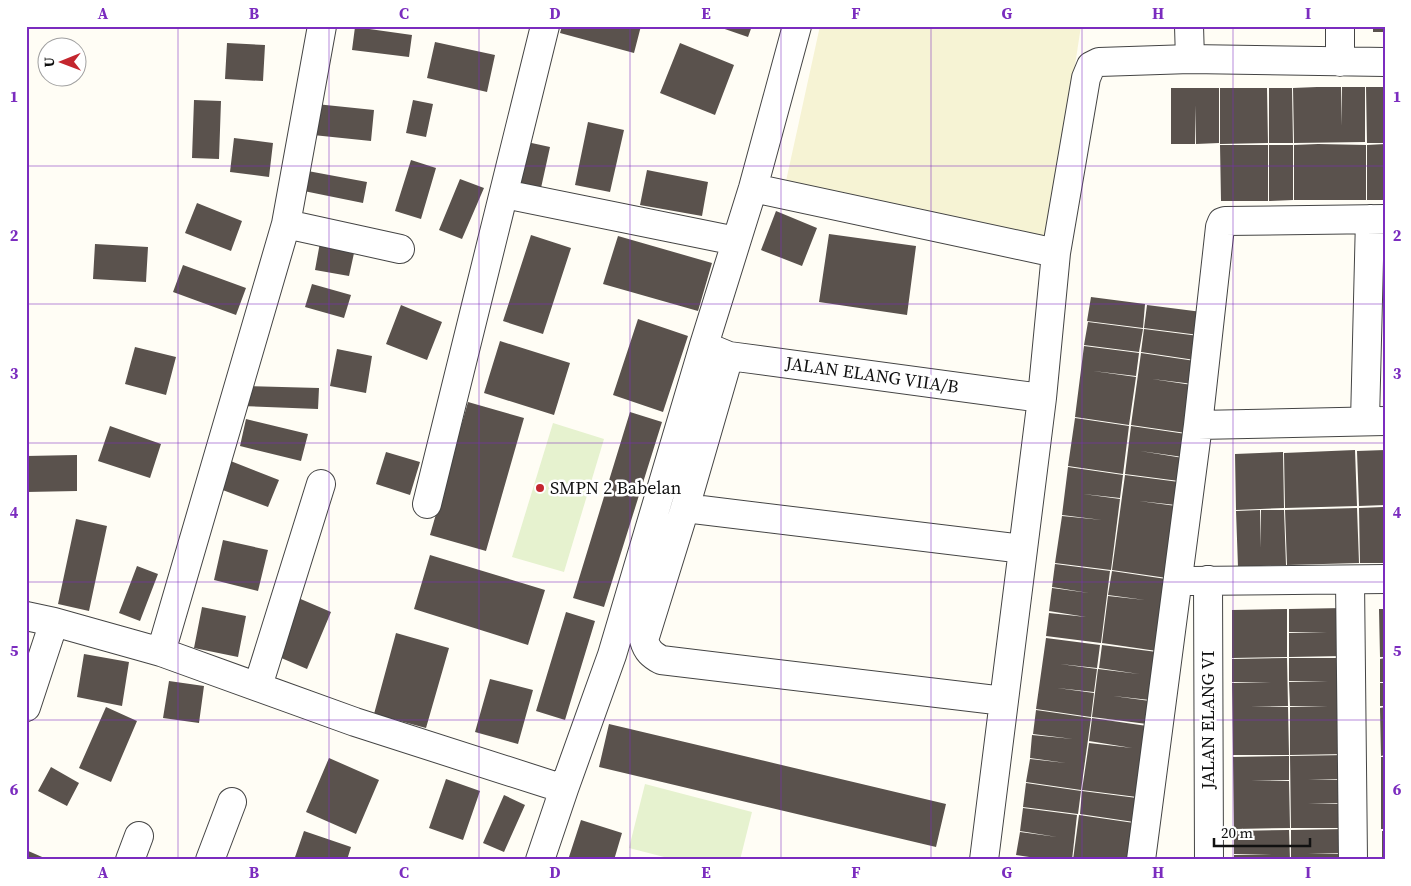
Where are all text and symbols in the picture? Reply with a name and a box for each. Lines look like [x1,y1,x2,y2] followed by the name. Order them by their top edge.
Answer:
[98,2,109,24] text: A
[249,2,260,24] text: B
[399,2,409,24] text: C
[549,2,561,24] text: D
[701,2,711,24] text: E
[851,2,861,24] text: F
[1002,2,1013,24] text: G
[1152,2,1164,24] text: H
[1305,2,1311,24] text: I
[38,38,88,88] north arrow
[39,57,59,68] text: U
[10,85,18,107] text: 1
[1393,85,1401,107] text: 1
[10,224,19,246] text: 2
[1393,224,1402,246] text: 2
[783,350,960,399] street label: JALAN ELANG VIIA/B
[10,362,19,384] text: 3
[1393,362,1402,384] text: 3
[550,475,682,500] place label: SMPN 2 Babelan
[534,482,546,494] marker: SMPN 2 Babelan
[10,501,19,523] text: 4
[1393,501,1402,523] text: 4
[10,639,19,661] text: 5
[1393,639,1402,661] text: 5
[1195,651,1220,790] street label: JALAN ELANG VI
[10,778,19,800] text: 6
[1393,778,1402,800] text: 6
[1214,816,1310,848] scale bar
[1221,822,1253,843] text: 20 m
[98,861,109,883] text: A
[249,861,260,883] text: B
[399,861,409,883] text: C
[549,861,561,883] text: D
[701,861,711,883] text: E
[851,861,861,883] text: F
[1002,861,1013,883] text: G
[1152,861,1164,883] text: H
[1305,861,1311,883] text: I

